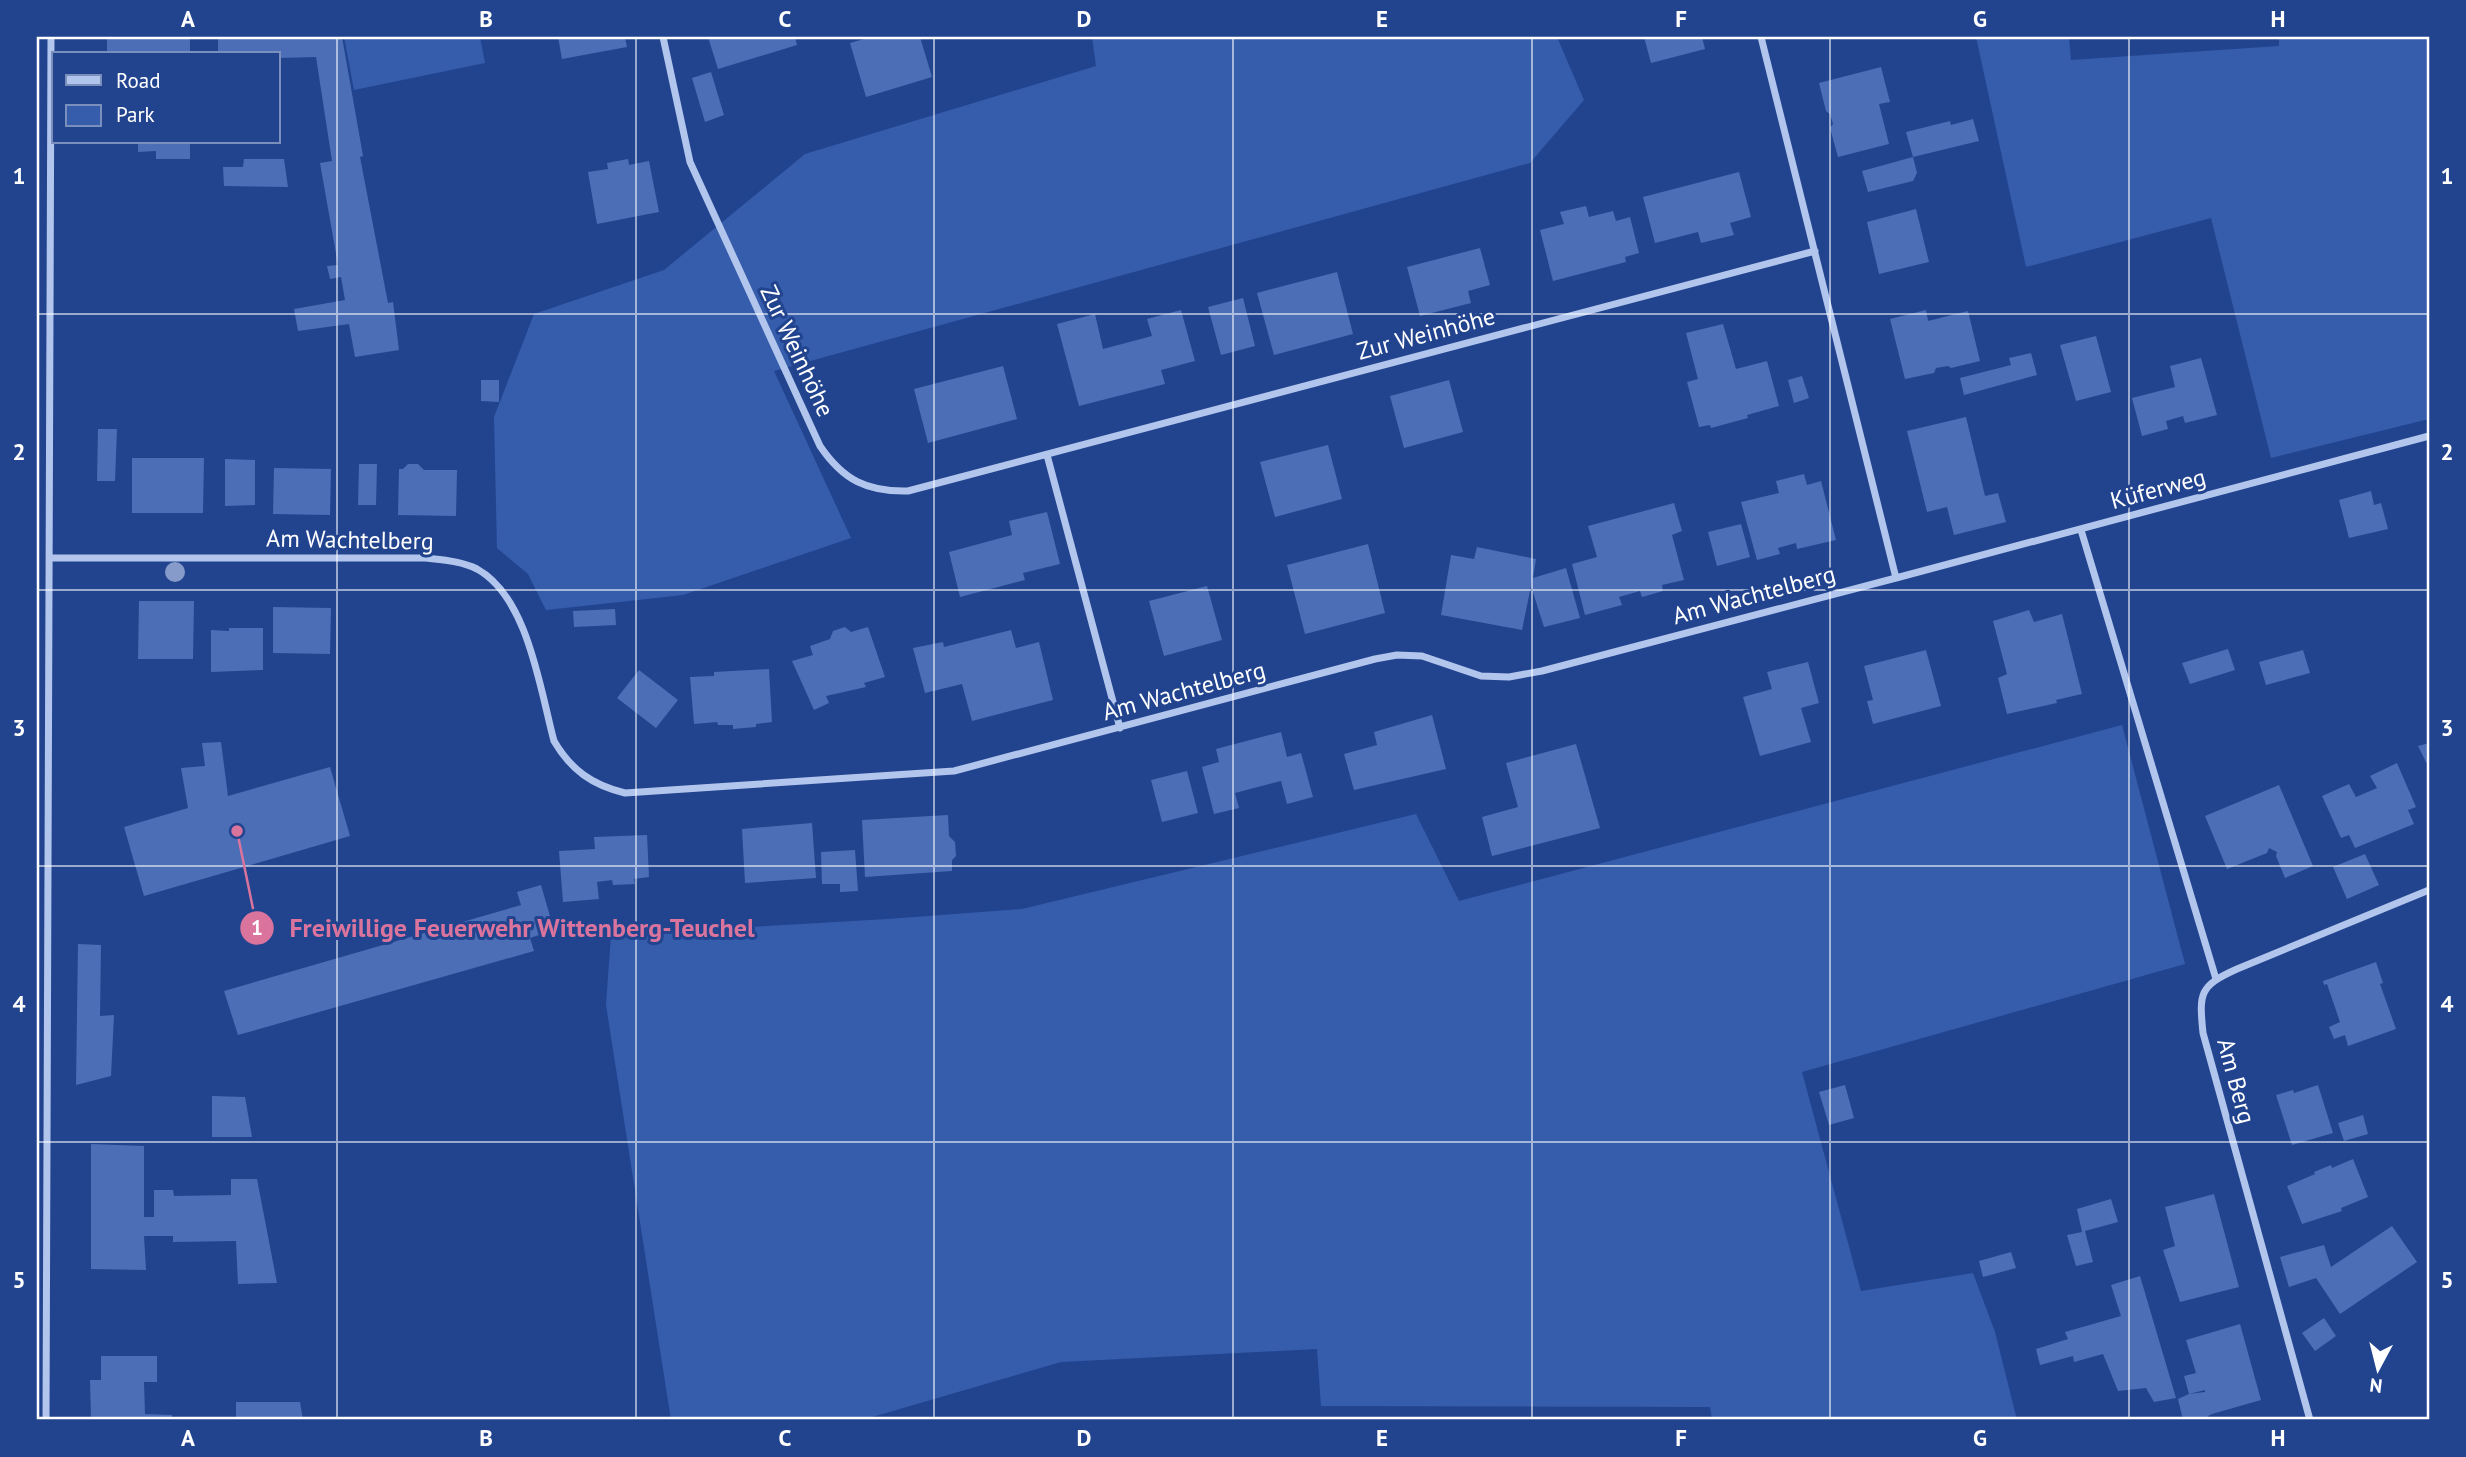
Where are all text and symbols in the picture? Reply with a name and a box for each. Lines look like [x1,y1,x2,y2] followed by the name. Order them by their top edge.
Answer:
[181,4,195,33] text: A
[479,4,493,33] text: B
[779,4,792,33] text: C
[1077,4,1091,33] text: D
[1376,4,1388,33] text: E
[1675,4,1687,33] text: F
[1973,4,1987,33] text: G
[2271,4,2285,33] text: H
[52,52,280,144] legend
[116,67,160,94] text: Road
[116,101,155,128] text: Park
[12,161,26,190] text: 1
[2440,161,2454,190] text: 1
[753,280,841,421] street label: Zur Weinhöhe
[1354,300,1498,367] street label: Zur Weinhöhe
[12,437,26,466] text: 2
[2440,437,2454,466] text: 2
[2107,461,2209,516] street label: Küferweg
[266,523,434,556] street label: Am Wachtelberg
[1669,558,1839,631] street label: Am Wachtelberg
[1099,654,1269,727] street label: Am Wachtelberg
[12,713,26,742] text: 3
[2440,713,2454,742] text: 3
[240,904,769,951] callout: Freiwillige Feuerwehr Wittenberg-Teuchel
[289,911,755,944] text: Freiwillige Feuerwehr Wittenberg-Teuchel
[251,914,263,941] text: 1
[12,989,26,1018] text: 4
[2440,989,2454,1018] text: 4
[2210,1035,2263,1127] street label: Am Berg
[12,1265,26,1294] text: 5
[2440,1265,2454,1294] text: 5
[2344,1334,2414,1404] north arrow
[2368,1373,2384,1399] text: N
[181,1423,195,1452] text: A
[479,1423,493,1452] text: B
[779,1423,792,1452] text: C
[1077,1423,1091,1452] text: D
[1376,1423,1388,1452] text: E
[1675,1423,1687,1452] text: F
[1973,1423,1987,1452] text: G
[2271,1423,2285,1452] text: H

